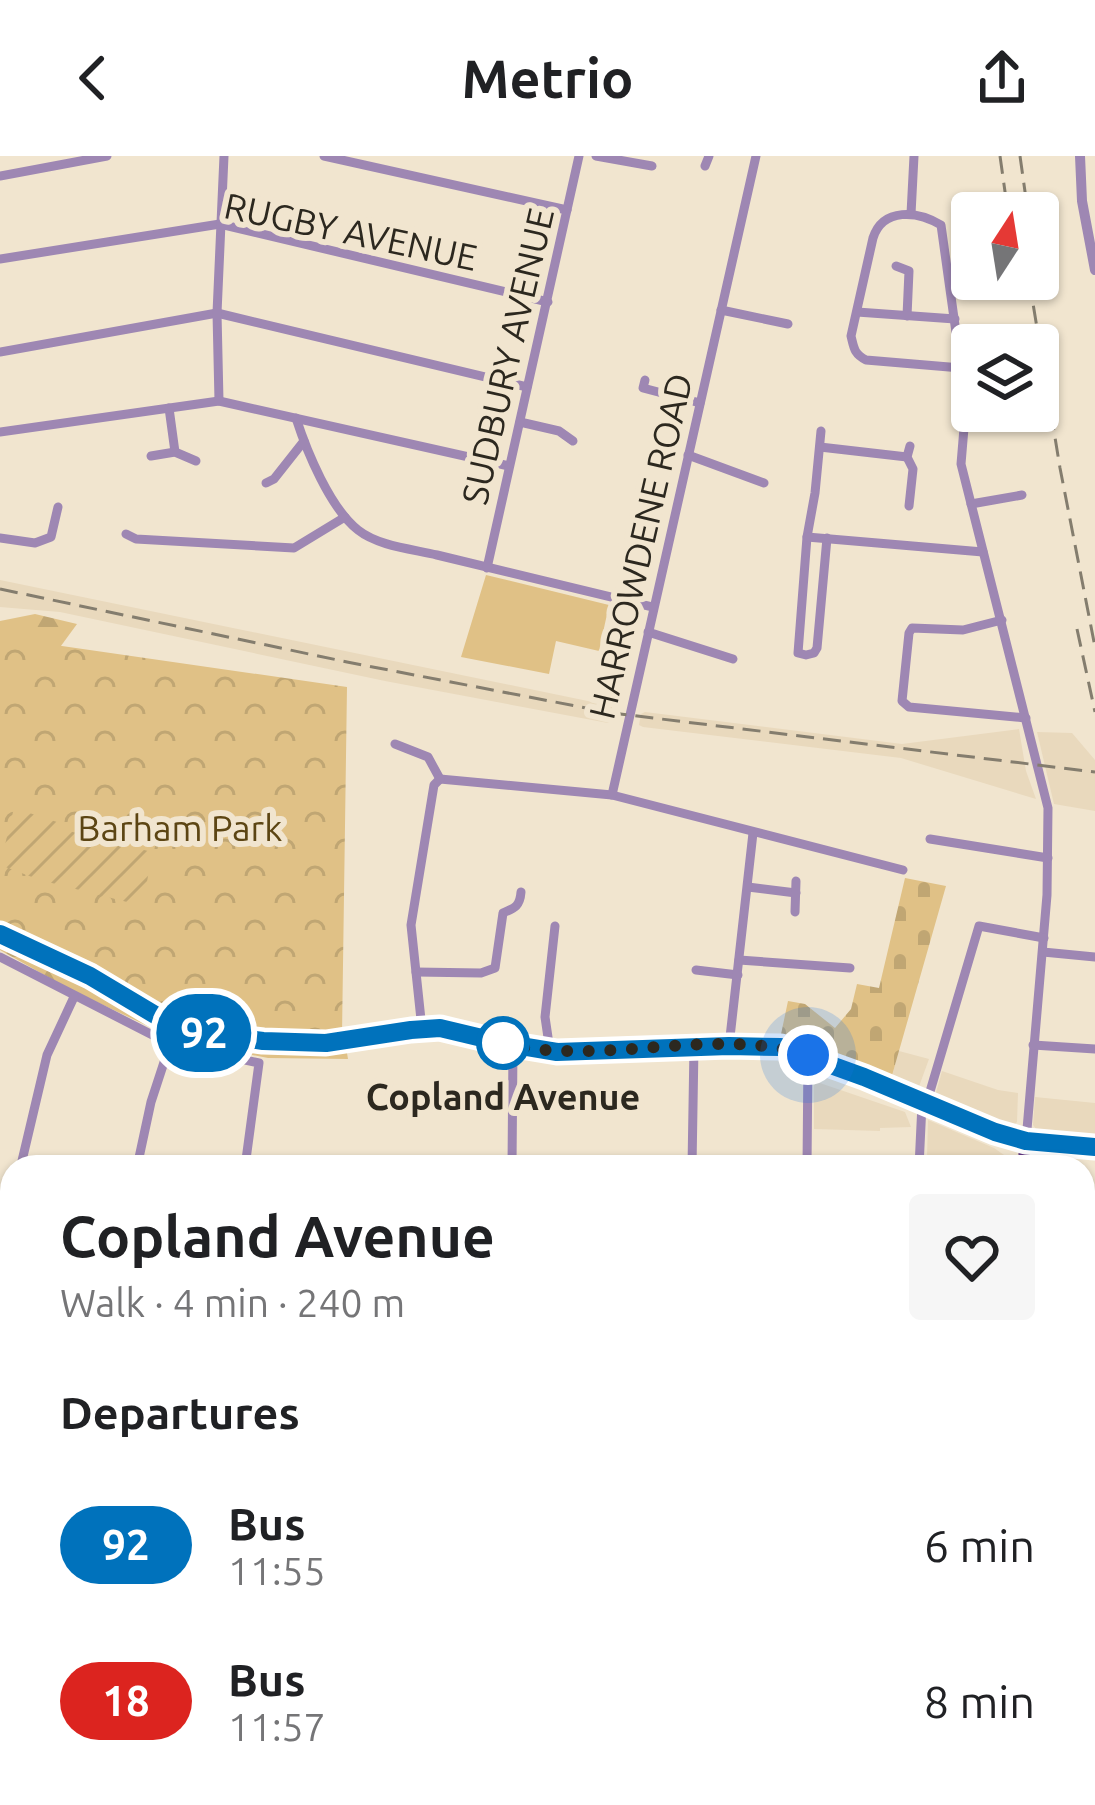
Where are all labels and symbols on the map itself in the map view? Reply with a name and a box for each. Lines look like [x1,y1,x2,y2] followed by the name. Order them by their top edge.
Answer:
[221,184,481,278] street label: RUGBY AVENUE
[951,192,1059,300] north arrow
[453,204,561,508] street label: SUDBURY AVENUE
[580,369,700,723] street label: HARROWDENE ROAD
[78,807,282,848] park label: Barham Park
[150,994,258,1072] line badge: 92
[478,1018,528,1068] marker: Copland Avenue
[778,1025,838,1085] your location
[366,1076,640,1117] place label: Copland Avenue

